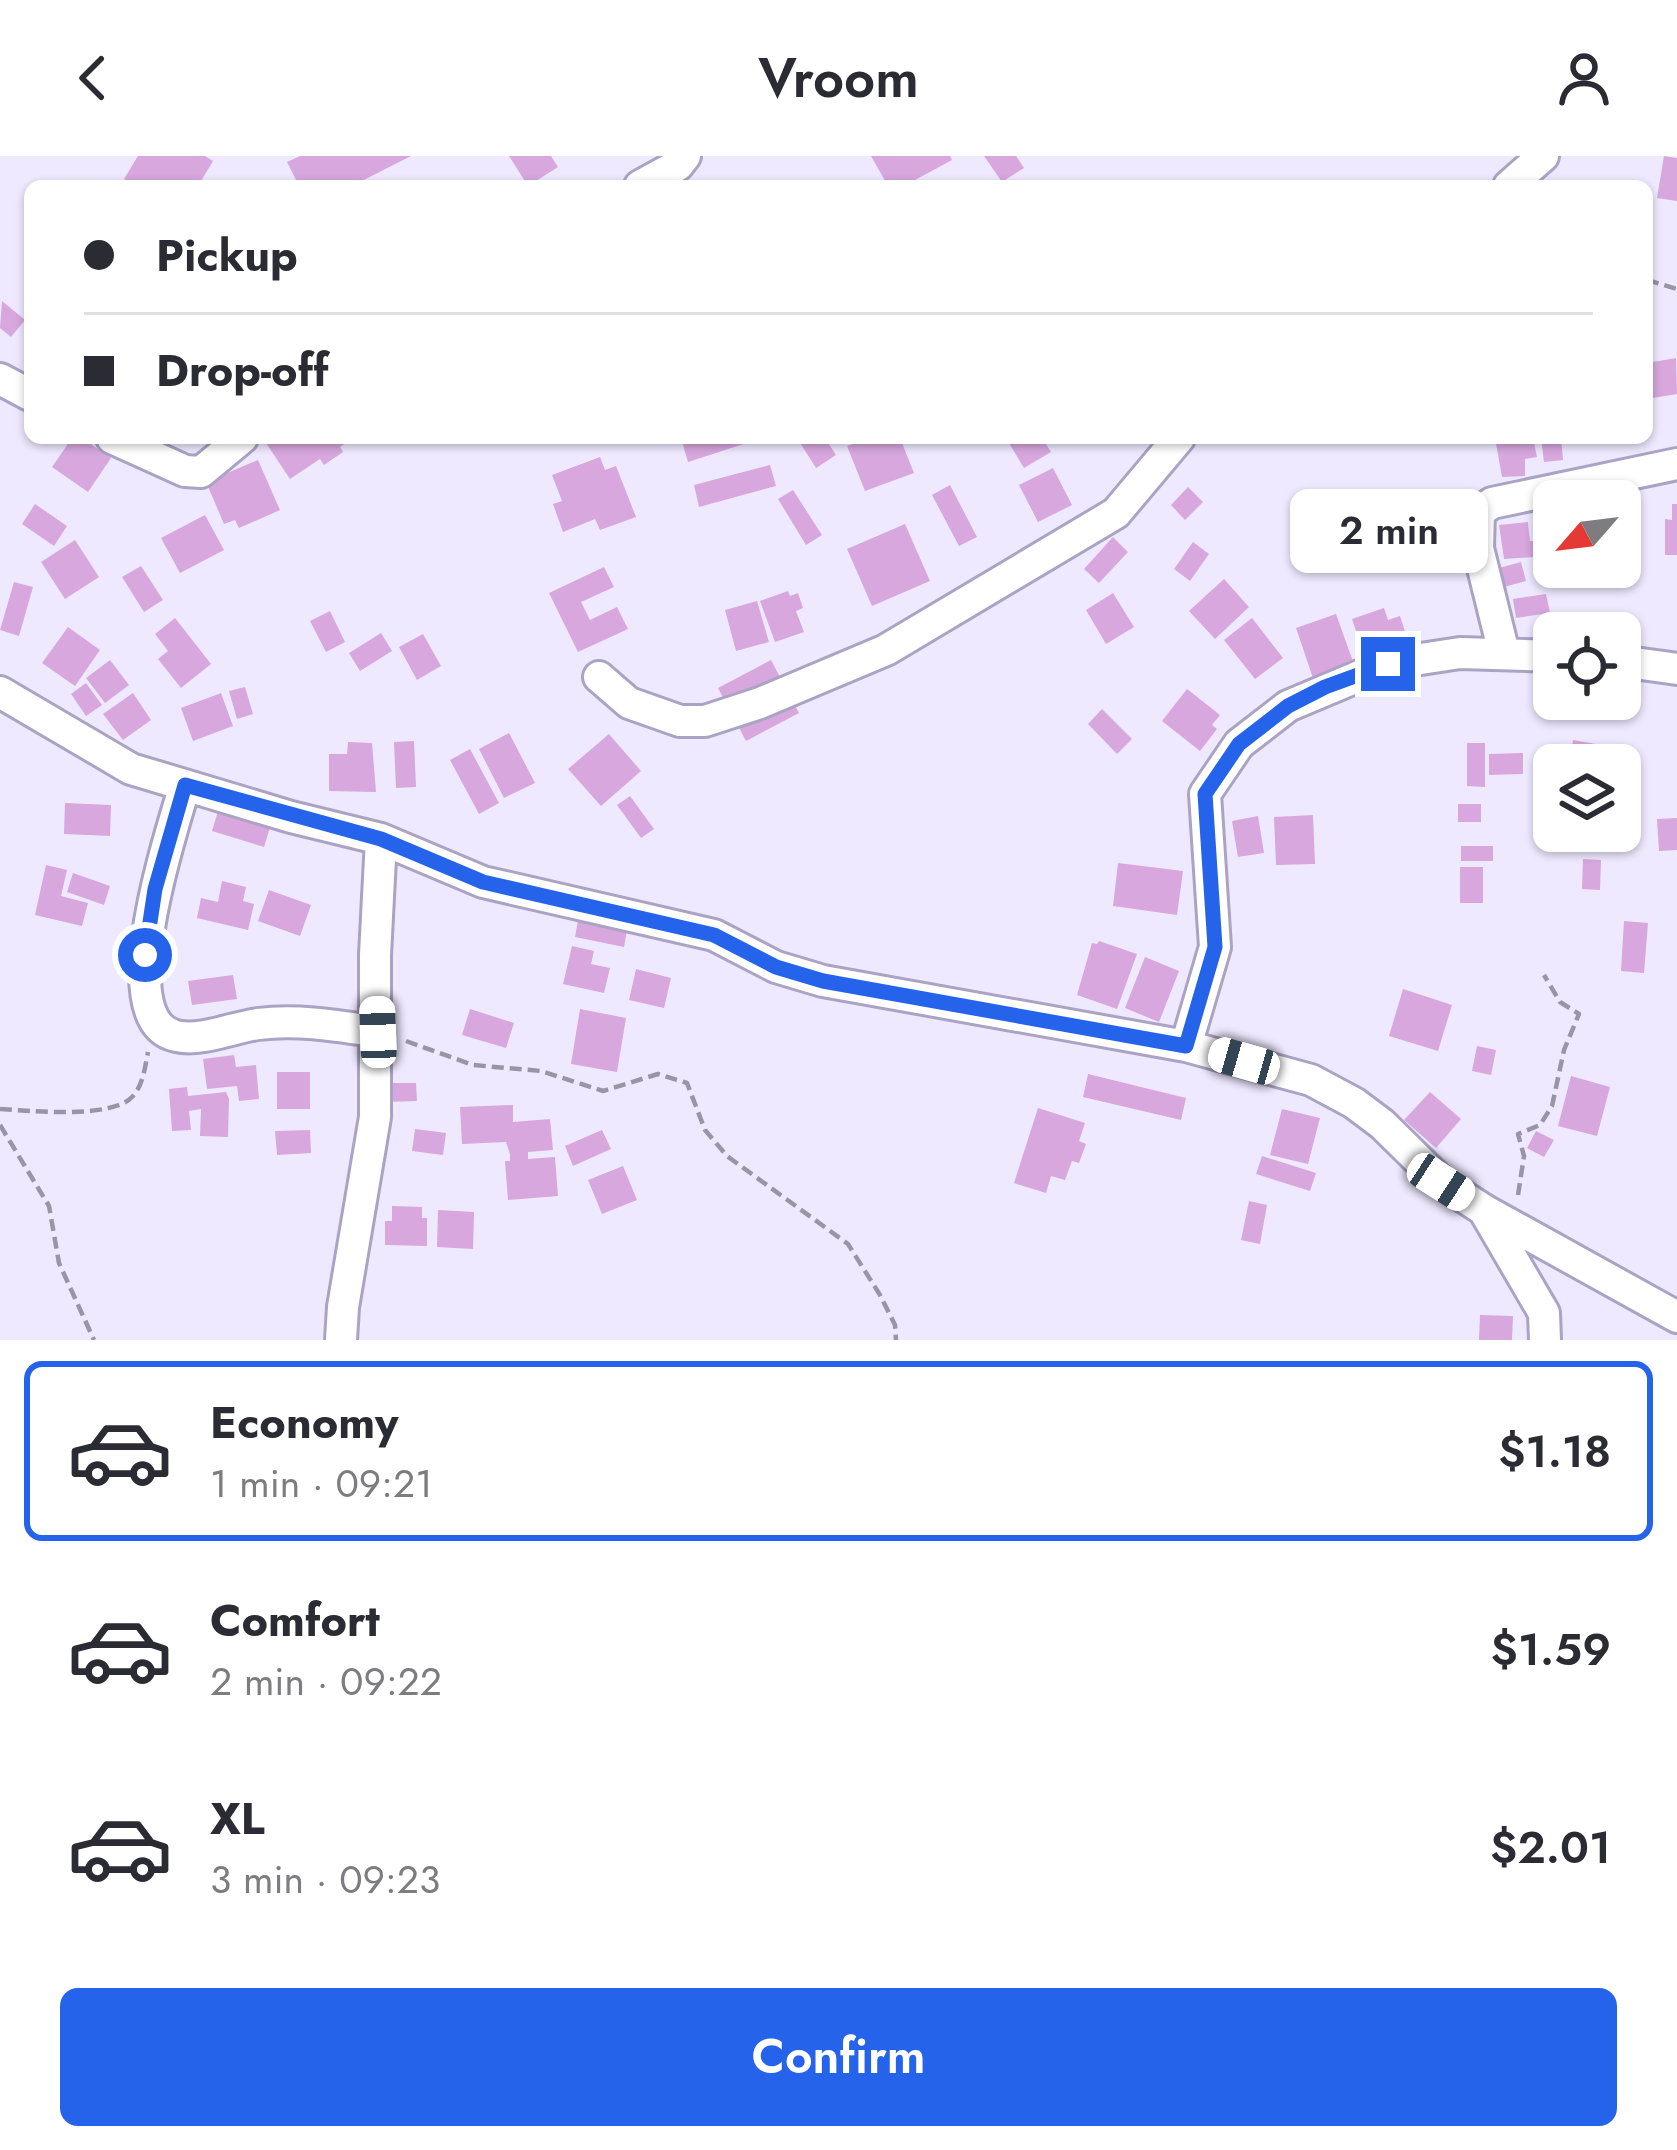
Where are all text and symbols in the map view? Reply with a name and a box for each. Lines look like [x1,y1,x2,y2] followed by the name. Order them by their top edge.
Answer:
[758,39,919,117] text: Vroom
[60,45,126,111] icon: back
[1551,45,1617,111] icon: person
[156,223,298,288] text: Pickup
[156,338,329,403] text: Drop-off
[1533,480,1641,588] north arrow
[1533,480,1641,852] map controls
[1289,490,1487,574] callout: 2 min
[1339,502,1439,559] text: 2 min
[1533,612,1641,720] button: locate
[1361,637,1415,691] route end
[1533,744,1641,852] button: layers
[118,928,172,982] route start
[359,995,397,1069] car
[1204,1034,1284,1088] car
[1401,1147,1481,1217] car
[210,1390,398,1455] text: Economy
[66,1397,174,1505] icon: car
[1498,1419,1611,1484] text: $1.18
[210,1455,433,1512] text: 1 min · 09:21
[210,1588,380,1653] text: Comfort
[66,1595,174,1703] icon: car
[1491,1617,1611,1682] text: $1.59
[210,1653,442,1710] text: 2 min · 09:22
[210,1786,265,1851] text: XL
[66,1793,174,1901] icon: car
[1490,1815,1611,1880] text: $2.01
[210,1851,440,1908] text: 3 min · 09:23
[60,1988,1617,2126] button: Confirm

